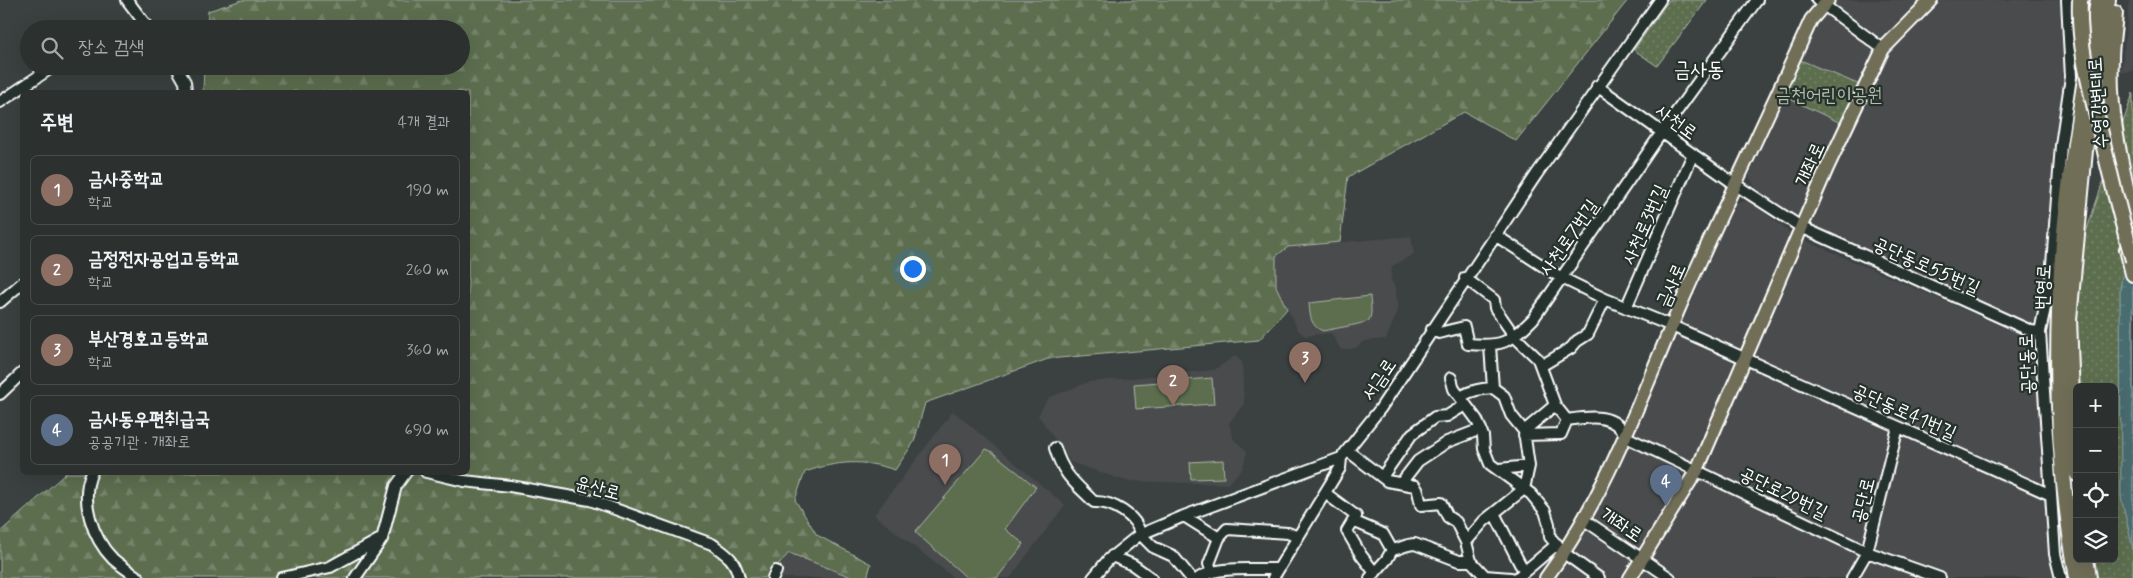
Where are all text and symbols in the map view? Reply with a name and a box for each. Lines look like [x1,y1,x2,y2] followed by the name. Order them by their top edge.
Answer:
[20,20,470,75] search box
[38,34,66,62] icon: search
[78,35,144,60] text: 장소 검색
[1674,56,1724,84] district label: 금사동
[2083,56,2114,150] street label: 수영강변대로
[1775,83,1883,108] park label: 금천어린이공원
[1650,99,1702,146] street label: 사천로
[40,109,74,137] text: 주변
[398,112,450,133] text: 4개 결과
[1790,139,1831,191] street label: 개좌로
[88,167,164,192] text: 금사중학교
[53,180,61,201] text: 1
[406,180,449,201] text: 190 m
[1617,181,1674,269] street label: 사천로3번길
[88,192,114,213] text: 학교
[1534,195,1605,281] street label: 사천로7번길
[1869,232,1984,301] street label: 공단동로55번길
[88,247,241,272] text: 금정전자공업고등학교
[900,256,926,282] your location
[53,260,61,281] text: 2
[406,260,449,281] text: 260 m
[1651,260,1692,312] street label: 금사로
[2030,264,2057,311] street label: 번영로
[88,272,114,293] text: 학교
[88,327,210,352] text: 부산경호고등학교
[2014,333,2041,395] street label: 공단동로
[53,340,61,361] text: 3
[406,340,449,361] text: 360 m
[1289,342,1321,383] pin: 3
[88,352,114,373] text: 학교
[1356,354,1402,406] street label: 서금로
[1157,365,1189,406] pin: 2
[1848,378,1960,446] street label: 공단동로41번길
[2073,383,2118,563] map controls
[2073,383,2118,428] button: +
[88,407,210,432] text: 금사동우편취급국
[52,420,62,441] text: 4
[405,420,449,441] text: 690 m
[2073,428,2118,473] button: −
[88,432,190,453] text: 공공기관 · 개좌로
[929,444,961,485] pin: 1
[1735,461,1832,525] street label: 공단로29번길
[1650,465,1682,506] pin: 4
[572,470,623,506] street label: 윤산로
[2073,473,2118,518] button: locate
[1846,475,1881,526] street label: 공단로
[1595,502,1647,548] street label: 개좌로
[2073,518,2118,563] button: layers

